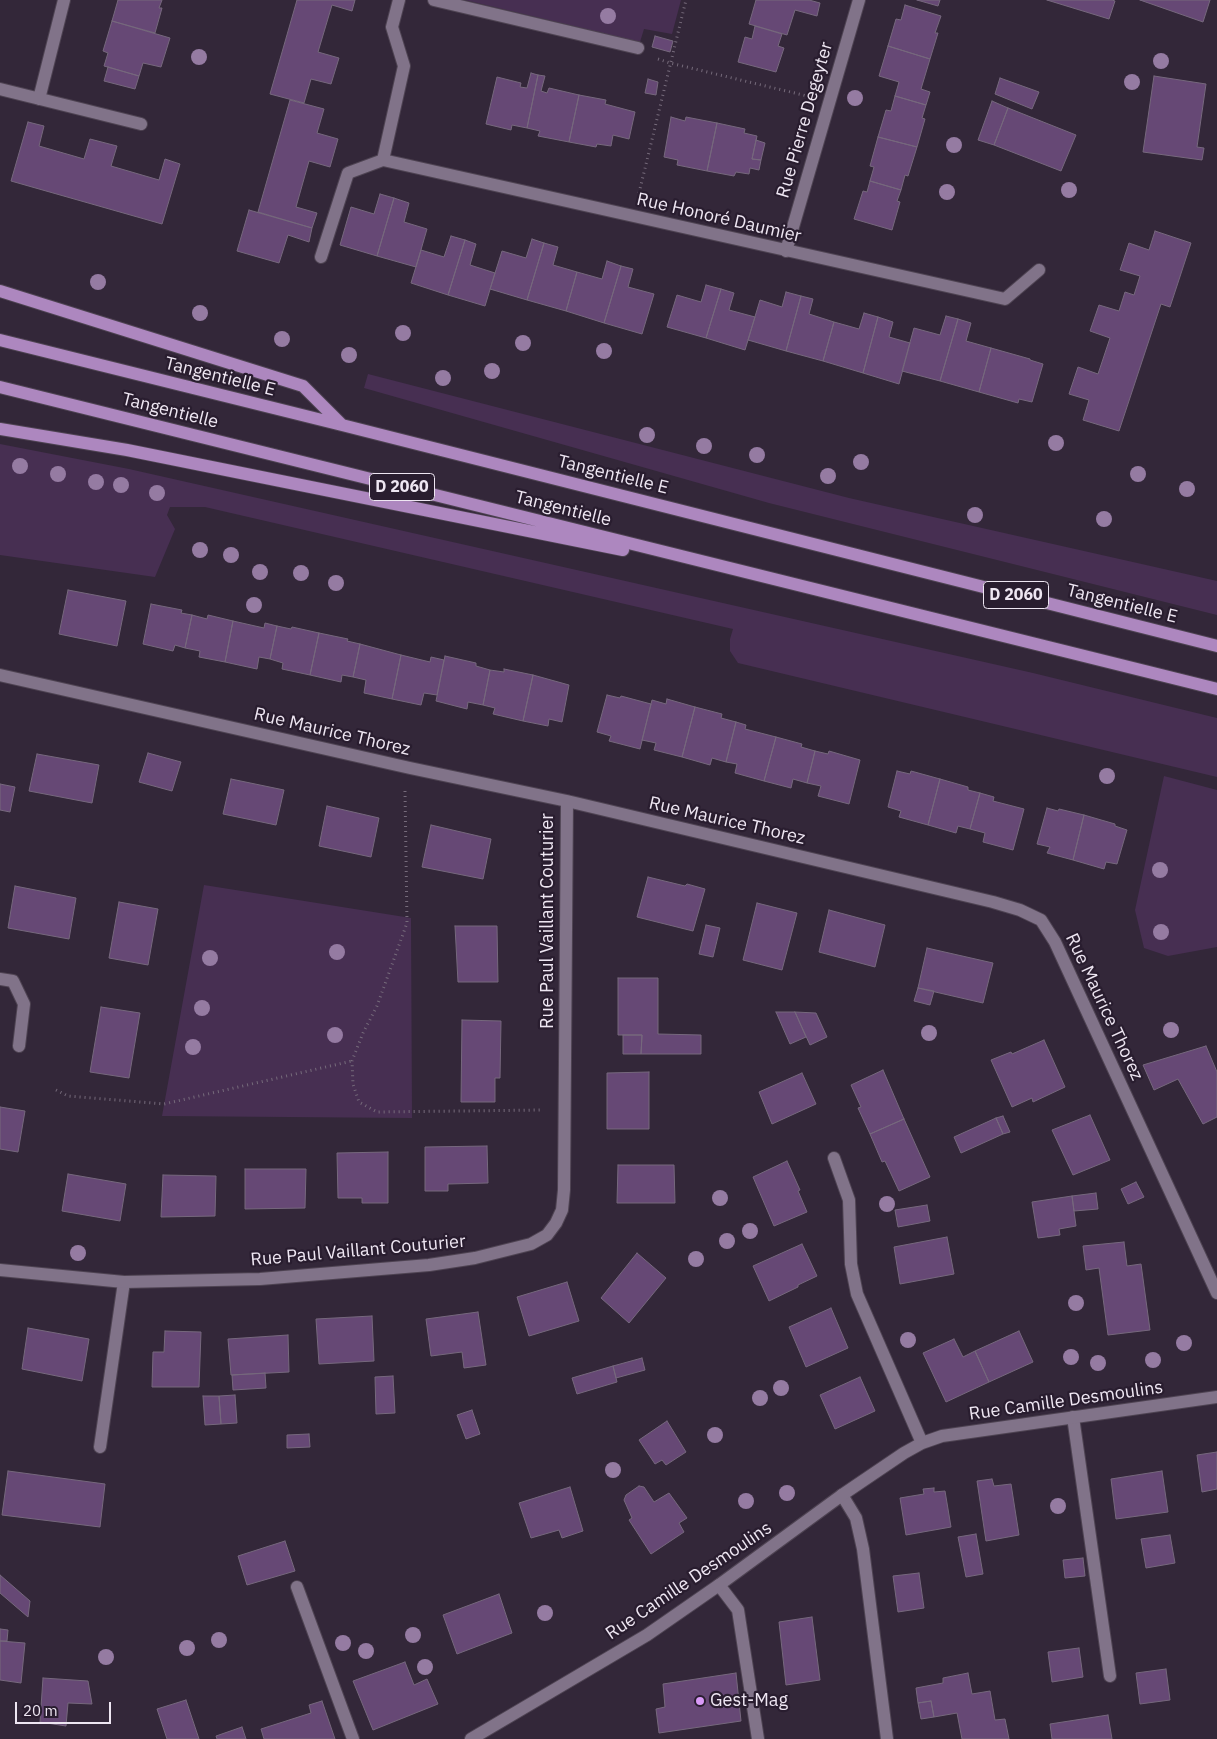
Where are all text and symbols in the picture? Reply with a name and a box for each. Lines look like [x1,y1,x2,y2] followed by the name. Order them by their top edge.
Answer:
[772,40,838,200] street label: Rue Pierre Degeyter
[635,189,803,247] street label: Rue Honoré Daumier
[162,353,278,401] street label: Tangentielle E
[120,389,220,433] street label: Tangentielle
[555,451,671,499] street label: Tangentielle E
[370,474,434,501] road number: D 2060
[513,487,613,531] street label: Tangentielle
[1064,580,1180,628] street label: Tangentielle E
[984,582,1048,608] road number: D 2060
[252,704,412,760] street label: Rue Maurice Thorez
[647,793,807,849] street label: Rue Maurice Thorez
[537,813,559,1029] street label: Rue Paul Vaillant Couturier
[1060,930,1148,1084] street label: Rue Maurice Thorez
[250,1231,466,1271] street label: Rue Paul Vaillant Couturier
[968,1377,1164,1425] street label: Rue Camille Desmoulins
[602,1517,776,1645] street label: Rue Camille Desmoulins
[710,1690,788,1712] place label: Gest-Mag
[18,1692,114,1724] scale bar
[694,1695,706,1707] marker: Gest-Mag
[23,1701,58,1720] text: 20 m

